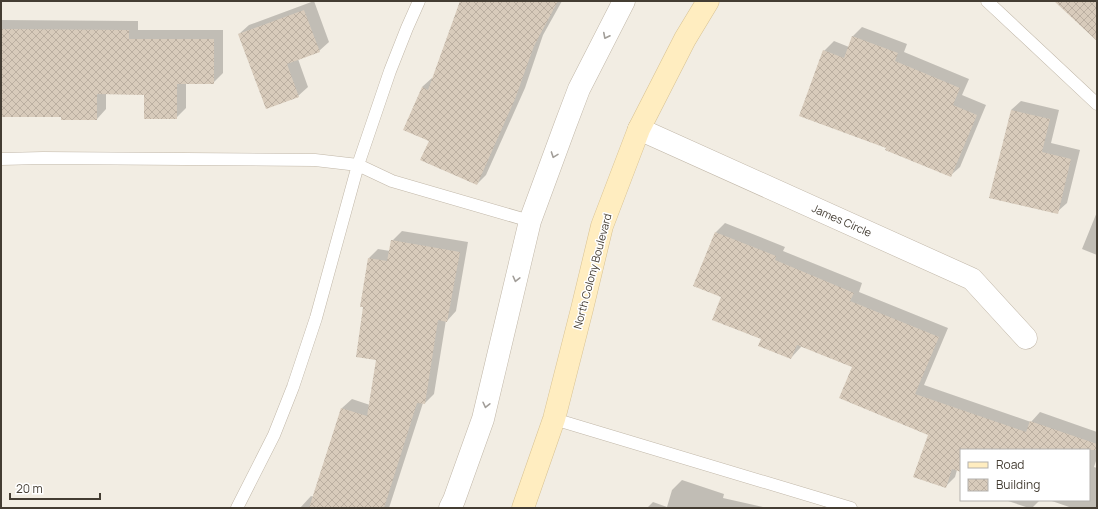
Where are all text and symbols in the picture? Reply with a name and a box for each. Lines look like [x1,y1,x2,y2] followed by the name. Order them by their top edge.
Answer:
[603,31,611,39] one-way arrow
[550,151,559,158] one-way arrow
[810,200,875,240] street label: James Circle
[569,211,615,331] street label: North Colony Boulevard
[512,275,521,282] one-way arrow
[482,401,491,408] one-way arrow
[960,449,1090,501] legend
[996,456,1024,473] text: Road
[10,475,100,501] scale bar
[996,476,1040,493] text: Building
[16,480,43,497] text: 20 m

